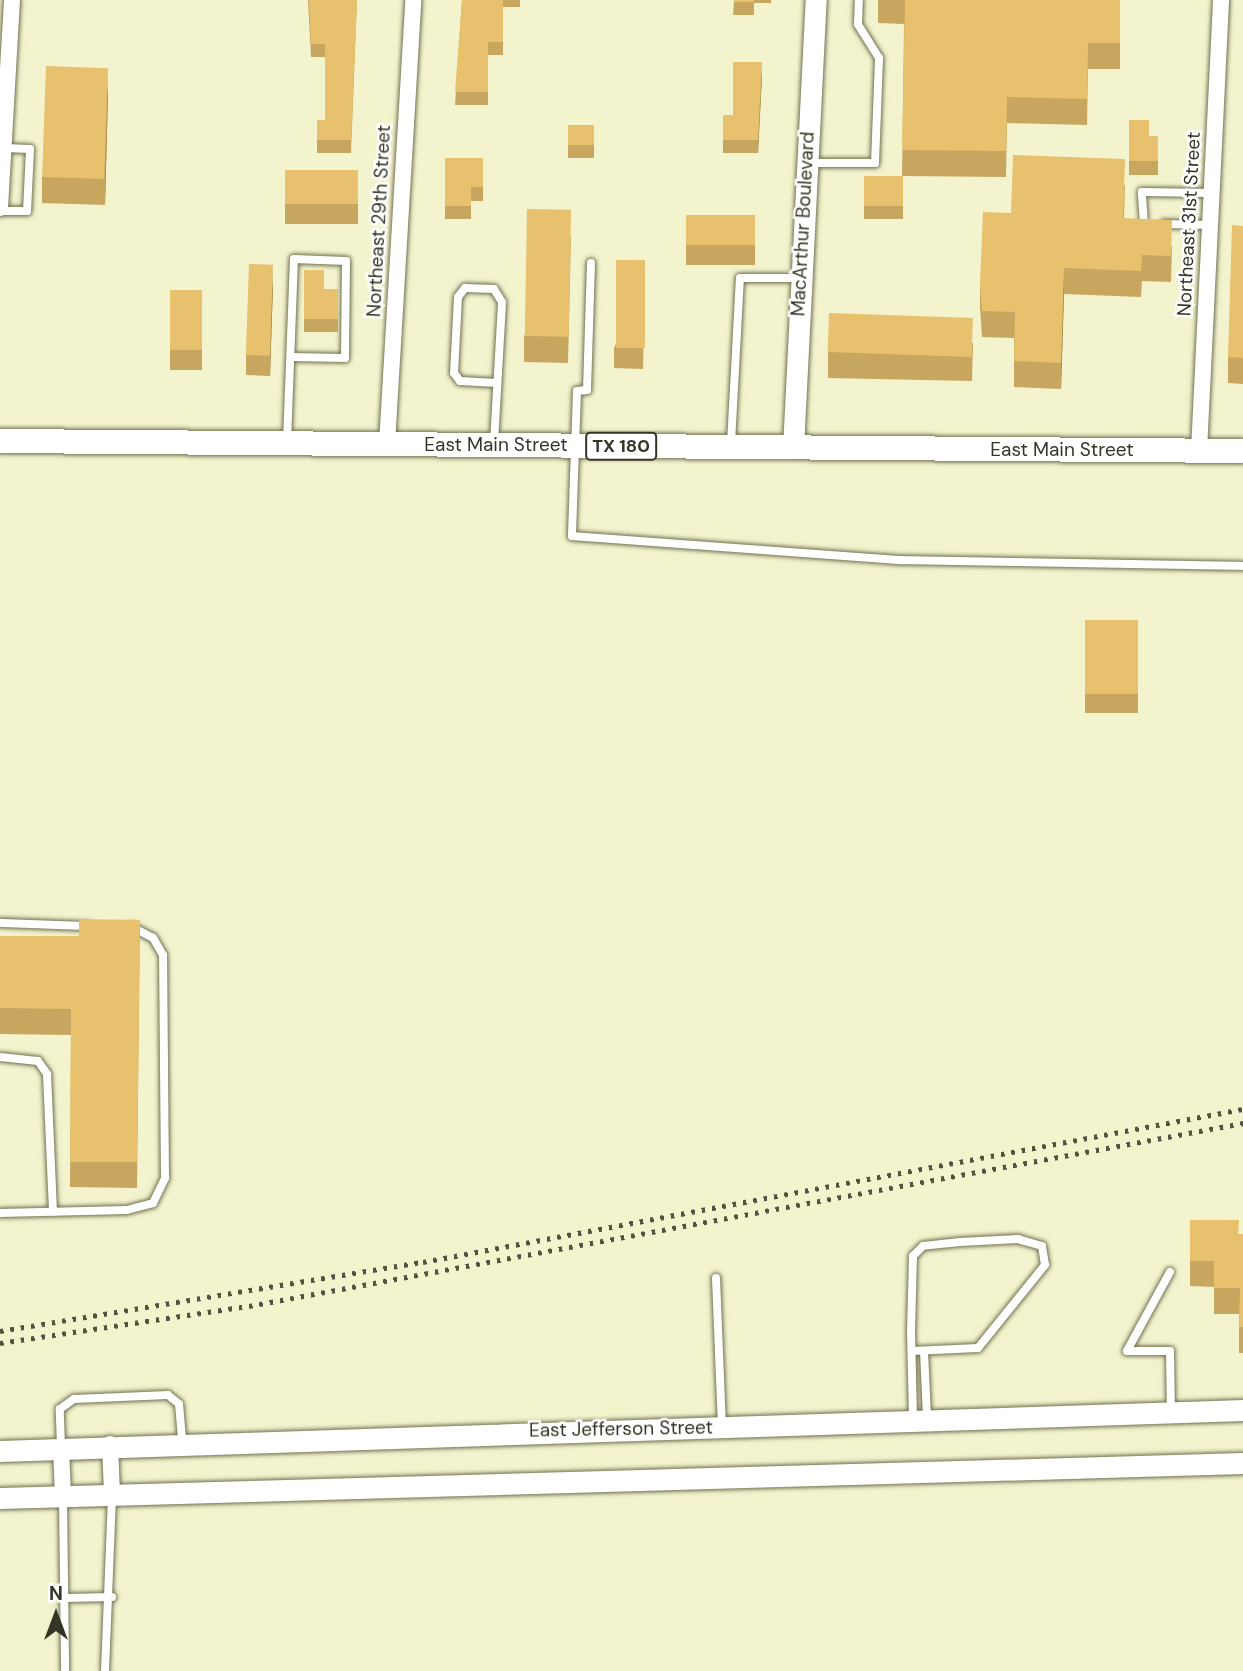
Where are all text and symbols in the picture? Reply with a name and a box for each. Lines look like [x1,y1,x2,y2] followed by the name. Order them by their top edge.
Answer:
[363,124,395,318] street label: Northeast 29th Street
[787,131,819,317] street label: MacArthur Boulevard
[1173,131,1205,317] street label: Northeast 31st Street
[584,432,658,461] road number: TX 180
[424,434,568,456] street label: East Main Street
[990,439,1134,461] street label: East Main Street
[529,1416,713,1442] street label: East Jefferson Street
[21,1580,91,1650] north arrow
[49,1581,63,1606] text: N

